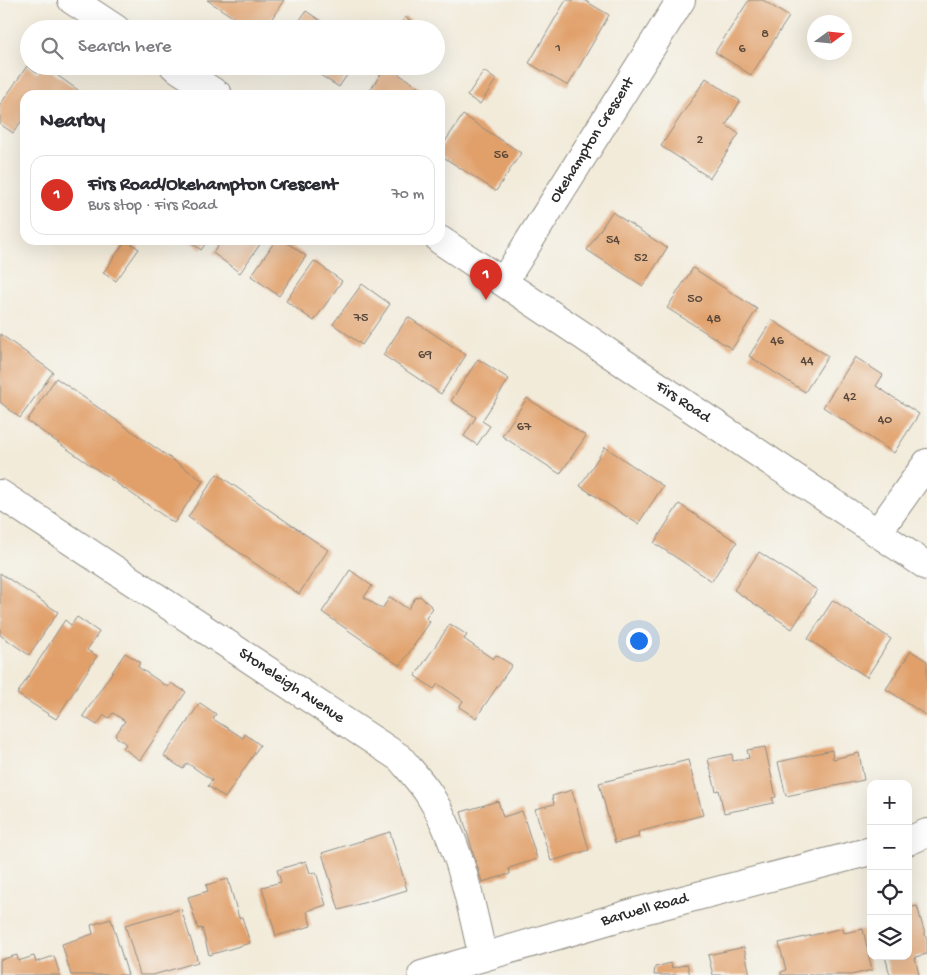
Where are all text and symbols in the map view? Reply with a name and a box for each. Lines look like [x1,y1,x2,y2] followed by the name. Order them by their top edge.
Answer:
[807,15,852,60] north arrow
[20,20,445,75] search box
[761,26,769,43] house number: 8
[38,34,66,62] icon: search
[78,36,172,59] text: Search here
[554,40,561,57] house number: 1
[738,41,746,58] house number: 6
[546,73,640,207] street label: Okehampton Crescent
[40,110,105,135] text: Nearby
[697,132,704,149] house number: 2
[494,147,509,164] house number: 56
[88,174,337,197] text: Firs Road/Okehampton Crescent
[54,186,60,205] text: 1
[391,186,424,205] text: 70 m
[88,197,217,216] text: Bus stop · Firs Road
[606,232,620,249] house number: 54
[634,250,648,267] house number: 52
[470,259,502,300] pin: 1
[687,291,703,308] house number: 50
[353,310,368,327] house number: 75
[707,311,721,328] house number: 48
[770,333,785,350] house number: 46
[418,347,432,364] house number: 69
[800,353,814,370] house number: 44
[651,377,715,428] street label: Firs Road
[843,389,857,406] house number: 42
[878,412,892,429] house number: 40
[517,419,532,436] house number: 67
[626,628,652,654] your location
[235,644,348,728] street label: Stoneleigh Avenue
[867,780,912,960] map controls
[867,780,912,825] button: +
[867,825,912,870] button: −
[867,870,912,915] button: locate
[598,889,692,932] street label: Barwell Road
[867,915,912,960] button: layers

